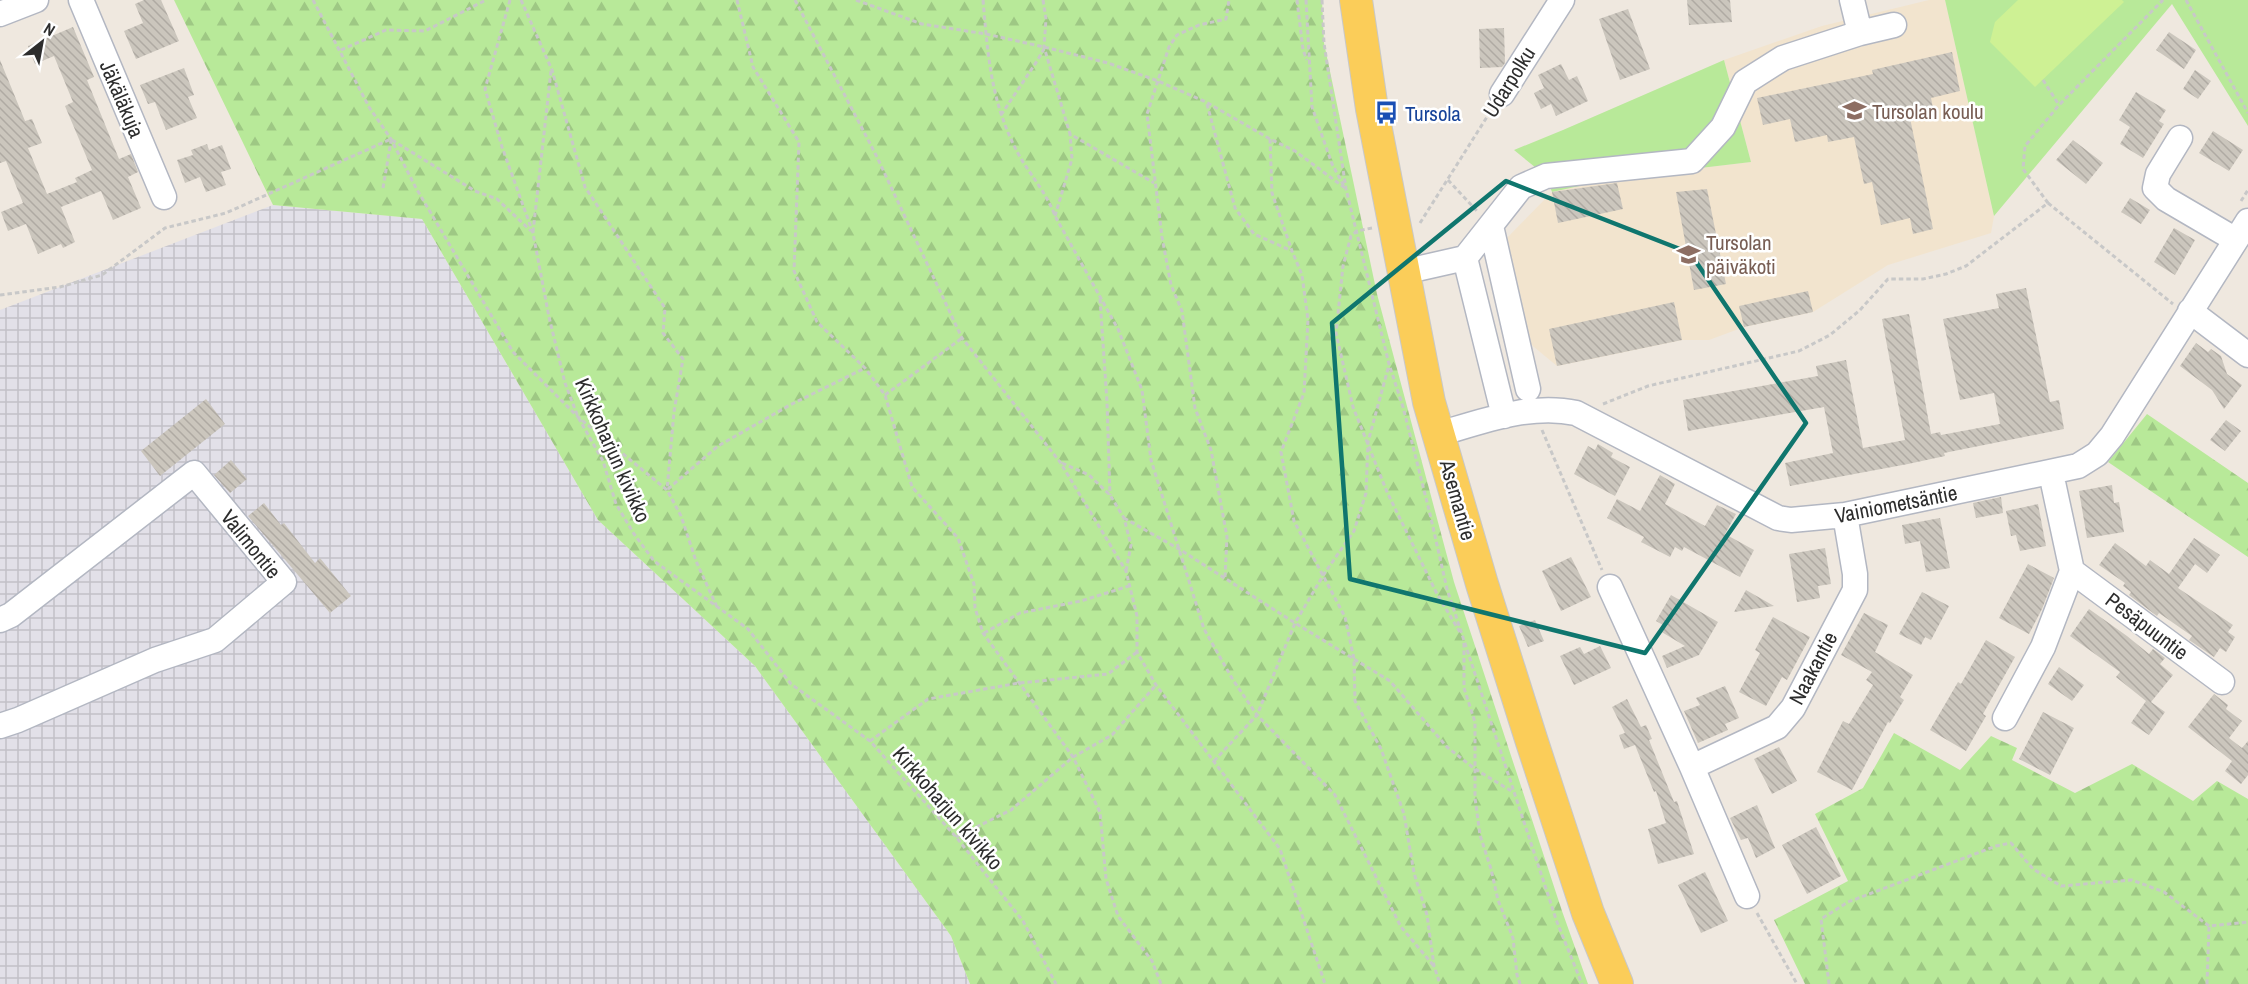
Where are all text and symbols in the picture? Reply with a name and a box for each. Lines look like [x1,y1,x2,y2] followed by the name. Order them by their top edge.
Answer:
[12,12,72,72] north arrow
[40,17,59,41] text: N
[1476,41,1542,123] street label: Udarpolku
[93,56,151,142] street label: Jäkäläkuja
[1872,97,1983,126] place label: Tursolan koulu
[1841,98,1867,124] school or university icon: Tursolan koulu
[1405,99,1461,128] place label: Tursola
[1374,100,1400,126] bus stop icon: Tursola
[1706,228,1776,281] place label: Tursolan päiväkoti
[1675,241,1701,267] school or university icon: Tursolan päiväkoti
[568,373,658,527] street label: Kirkkoharjun kivikko
[1432,455,1483,544] street label: Asemantie
[1832,478,1960,530] street label: Vainiometsäntie
[214,503,288,585] street label: Valimontie
[2100,585,2194,667] street label: Pesäpuuntie
[1782,627,1844,709] street label: Naakantie
[886,740,1010,876] street label: Kirkkoharjun kivikko

